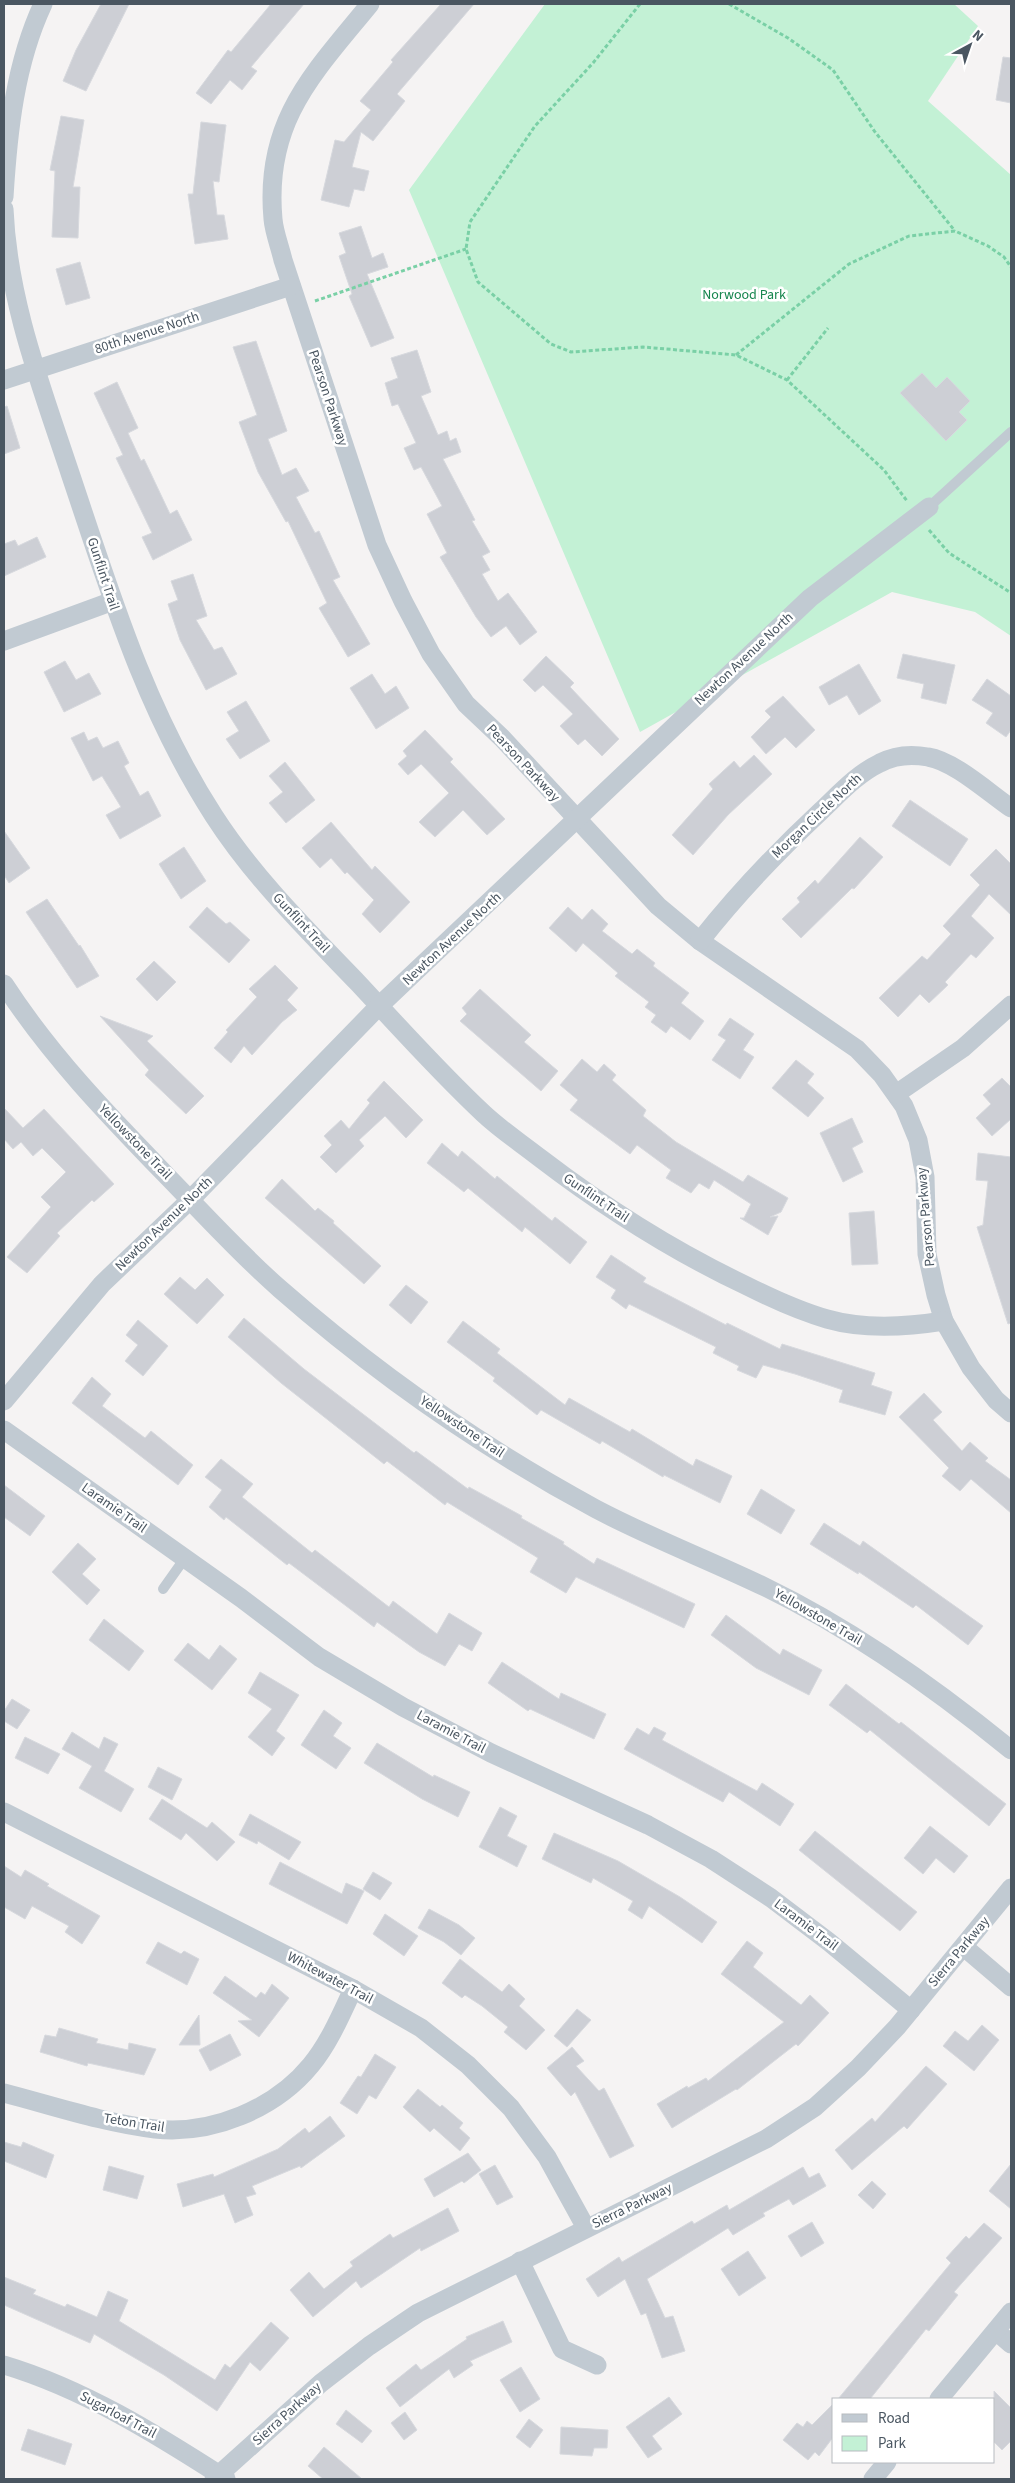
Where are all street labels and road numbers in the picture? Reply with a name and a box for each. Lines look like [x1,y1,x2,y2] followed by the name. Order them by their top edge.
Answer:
[92,307,202,359] street label: 80th Avenue North
[303,347,353,449] street label: Pearson Parkway
[82,535,124,613] street label: Gunflint Trail
[690,608,798,710] street label: Newton Avenue North
[482,720,565,807] street label: Pearson Parkway
[768,769,866,863] street label: Morgan Circle North
[398,888,506,990] street label: Newton Avenue North
[268,889,334,958] street label: Gunflint Trail
[93,1099,177,1185] street label: Yellowstone Trail
[912,1166,940,1268] street label: Pearson Parkway
[559,1169,633,1228] street label: Gunflint Trail
[111,1172,217,1276] street label: Newton Avenue North
[415,1391,509,1463] street label: Yellowstone Trail
[77,1478,151,1538] street label: Laramie Trail
[770,1583,866,1650] street label: Yellowstone Trail
[413,1705,489,1759] street label: Laramie Trail
[770,1894,843,1956] street label: Laramie Trail
[923,1912,995,1992] street label: Sierra Parkway
[283,1947,377,2009] street label: Whitewater Trail
[102,2108,166,2138] street label: Teton Trail
[589,2178,676,2234] street label: Sierra Parkway
[248,2377,326,2450] street label: Sierra Parkway
[76,2386,160,2444] street label: Sugarloaf Trail

